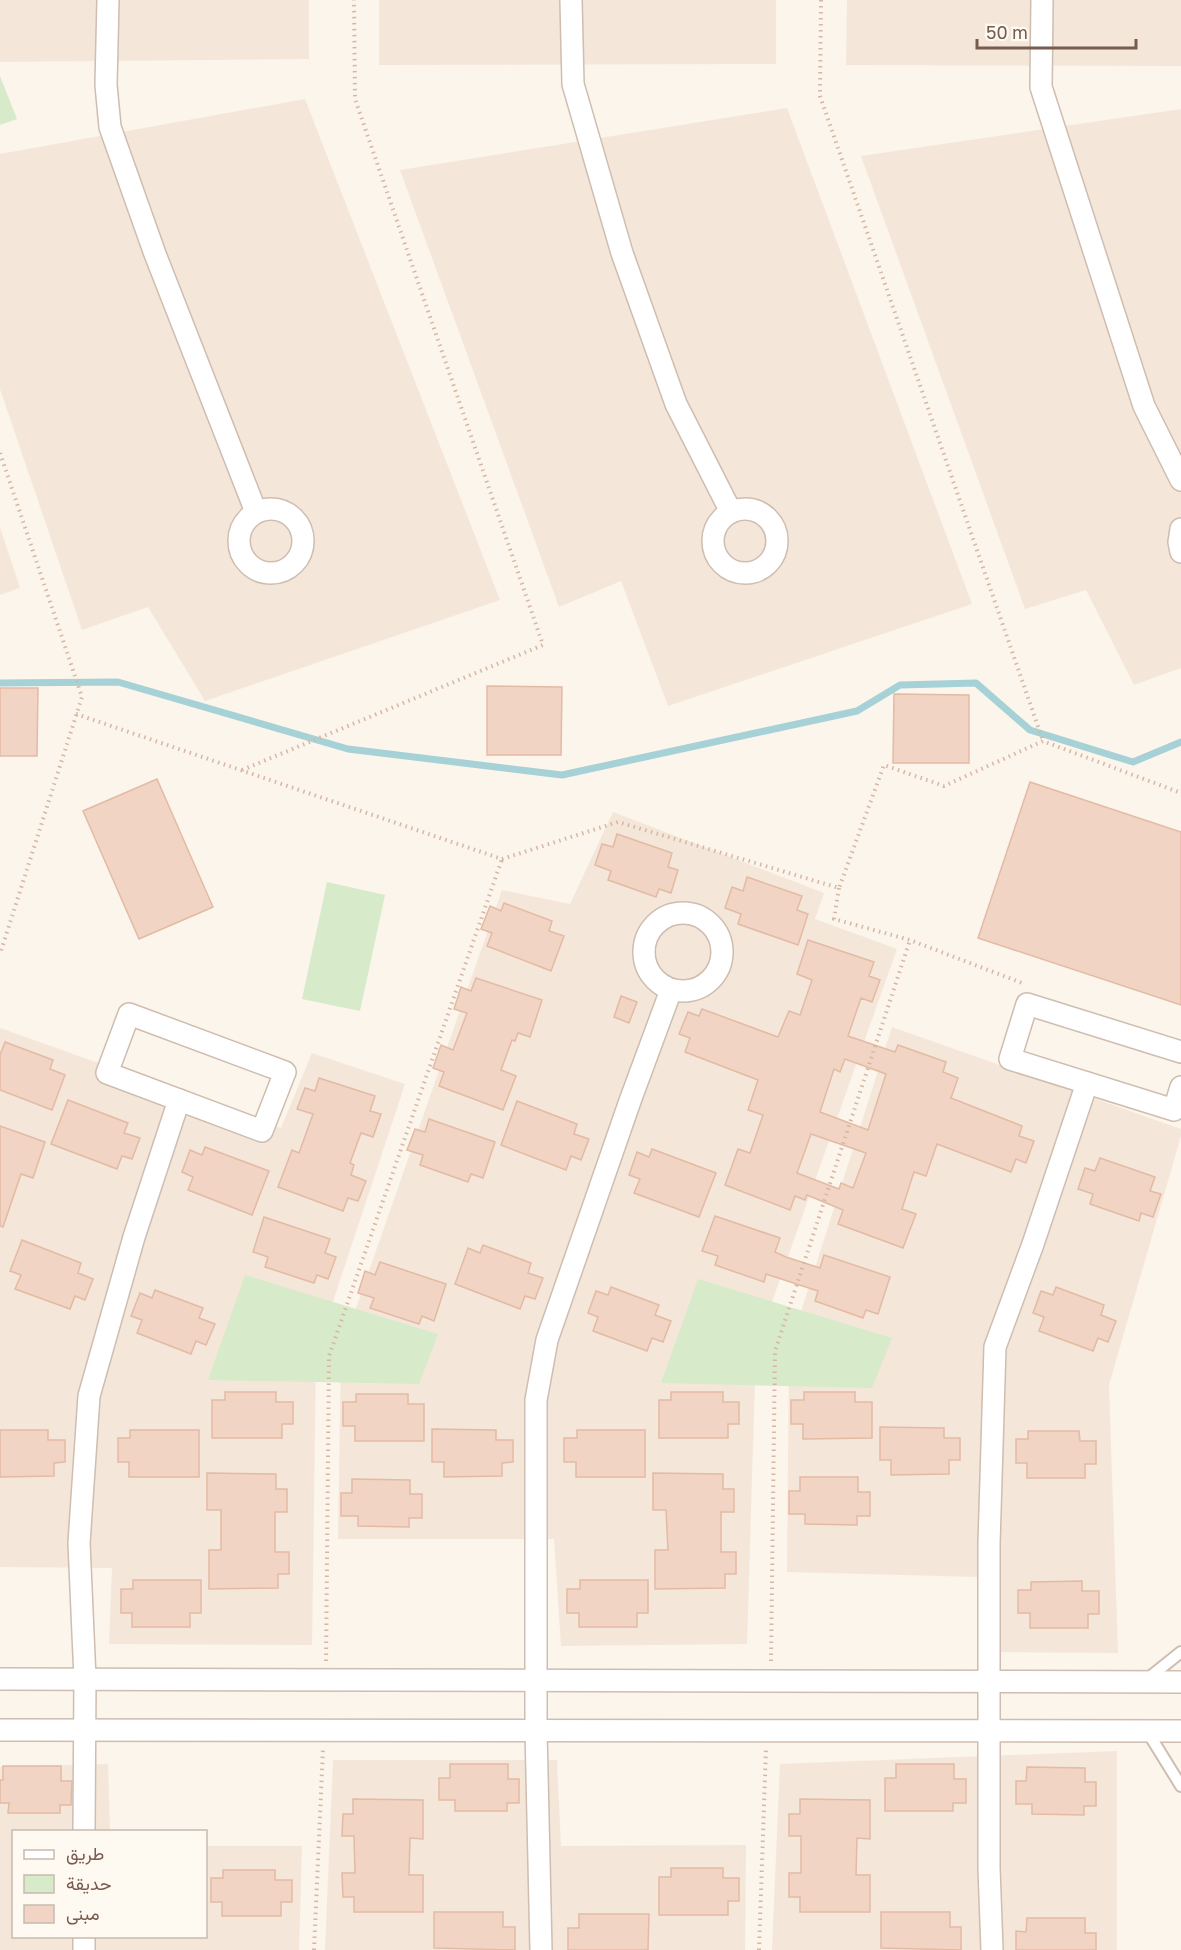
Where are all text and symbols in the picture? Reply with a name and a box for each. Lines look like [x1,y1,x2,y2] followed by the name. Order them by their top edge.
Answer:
[977,12,1136,50] scale bar
[986,21,1028,43] text: 50 m
[12,1830,207,1938] legend
[66,1842,104,1865] text: طريق
[66,1872,112,1894] text: حديقة
[66,1902,100,1925] text: مبنى

